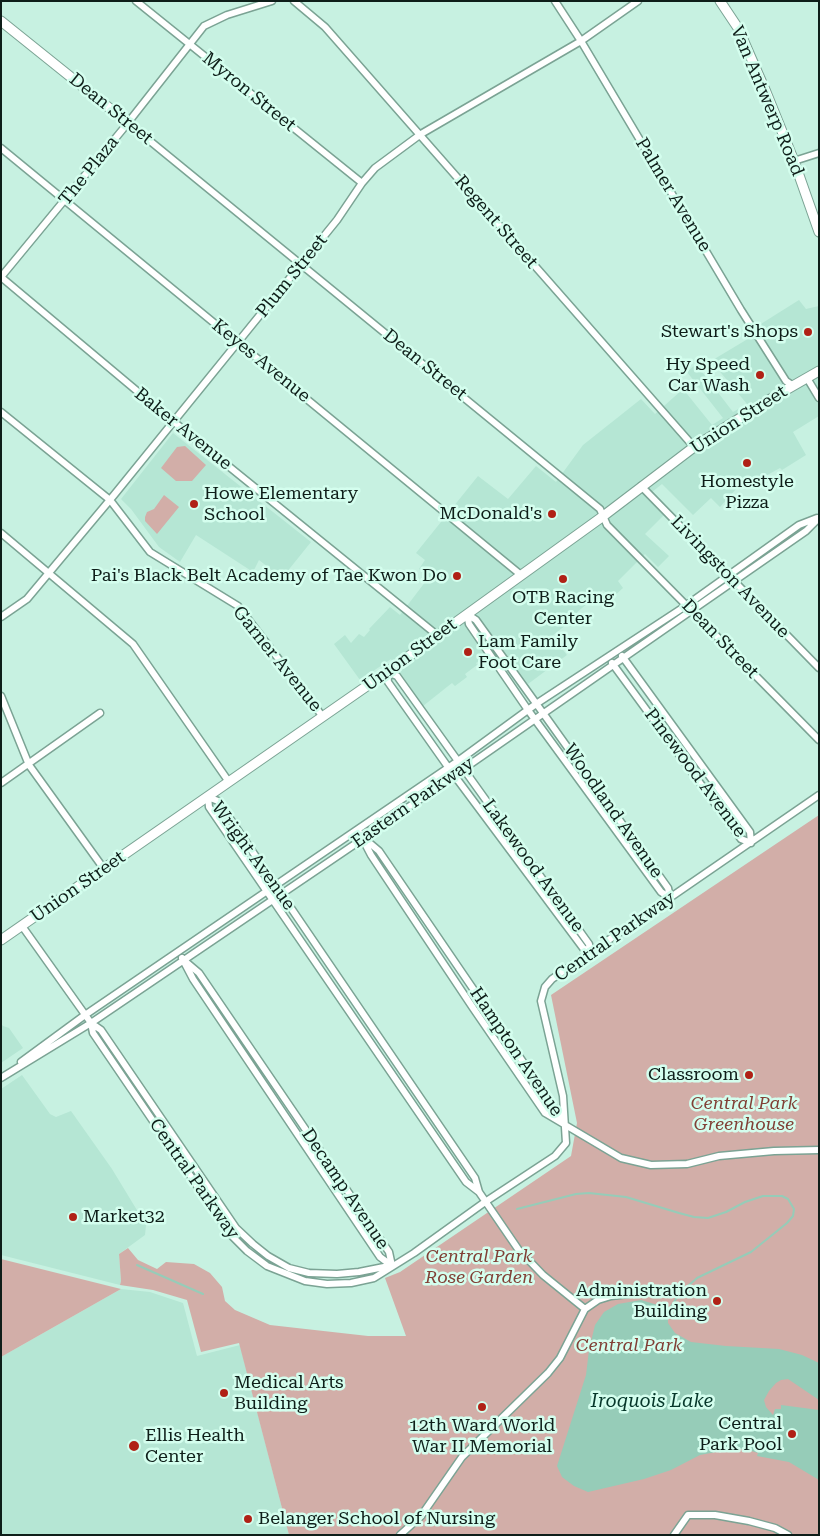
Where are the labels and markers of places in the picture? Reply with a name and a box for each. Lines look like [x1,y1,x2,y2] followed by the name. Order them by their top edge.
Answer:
[661,321,798,343] place label: Stewart's Shops
[802,326,814,338] marker: Stewart's Shops
[665,354,750,396] place label: Hy Speed Car Wash
[754,369,766,381] marker: Hy Speed Car Wash
[741,457,753,469] marker: Homestyle Pizza
[700,471,794,514] place label: Homestyle Pizza
[204,483,358,526] place label: Howe Elementary School
[188,498,200,510] marker: Howe Elementary School
[439,503,542,525] place label: McDonald's
[546,508,558,520] marker: McDonald's
[91,565,447,587] place label: Pai's Black Belt Academy of Tae Kwon Do
[451,570,463,582] marker: Pai's Black Belt Academy of Tae Kwon Do
[557,573,569,585] marker: OTB Racing Center
[512,587,614,630] place label: OTB Racing Center
[478,631,578,674] place label: Lam Family Foot Care
[462,646,474,658] marker: Lam Family Foot Care
[648,1064,739,1086] place label: Classroom
[743,1069,755,1081] marker: Classroom
[83,1206,165,1228] place label: Market32
[67,1211,79,1223] marker: Market32
[576,1280,707,1322] place label: Administration Building
[711,1295,723,1307] marker: Administration Building
[234,1372,344,1415] place label: Medical Arts Building
[218,1387,230,1399] marker: Medical Arts Building
[476,1401,488,1413] marker: 12th Ward World War II Memorial
[699,1413,782,1456] place label: Central Park Pool
[409,1415,555,1458] place label: 12th Ward World War II Memorial
[145,1425,245,1468] place label: Ellis Health Center
[786,1428,798,1440] marker: Central Park Pool
[127,1439,141,1453] marker: Ellis Health Center
[258,1508,495,1530] place label: Belanger School of Nursing
[242,1513,254,1525] marker: Belanger School of Nursing

